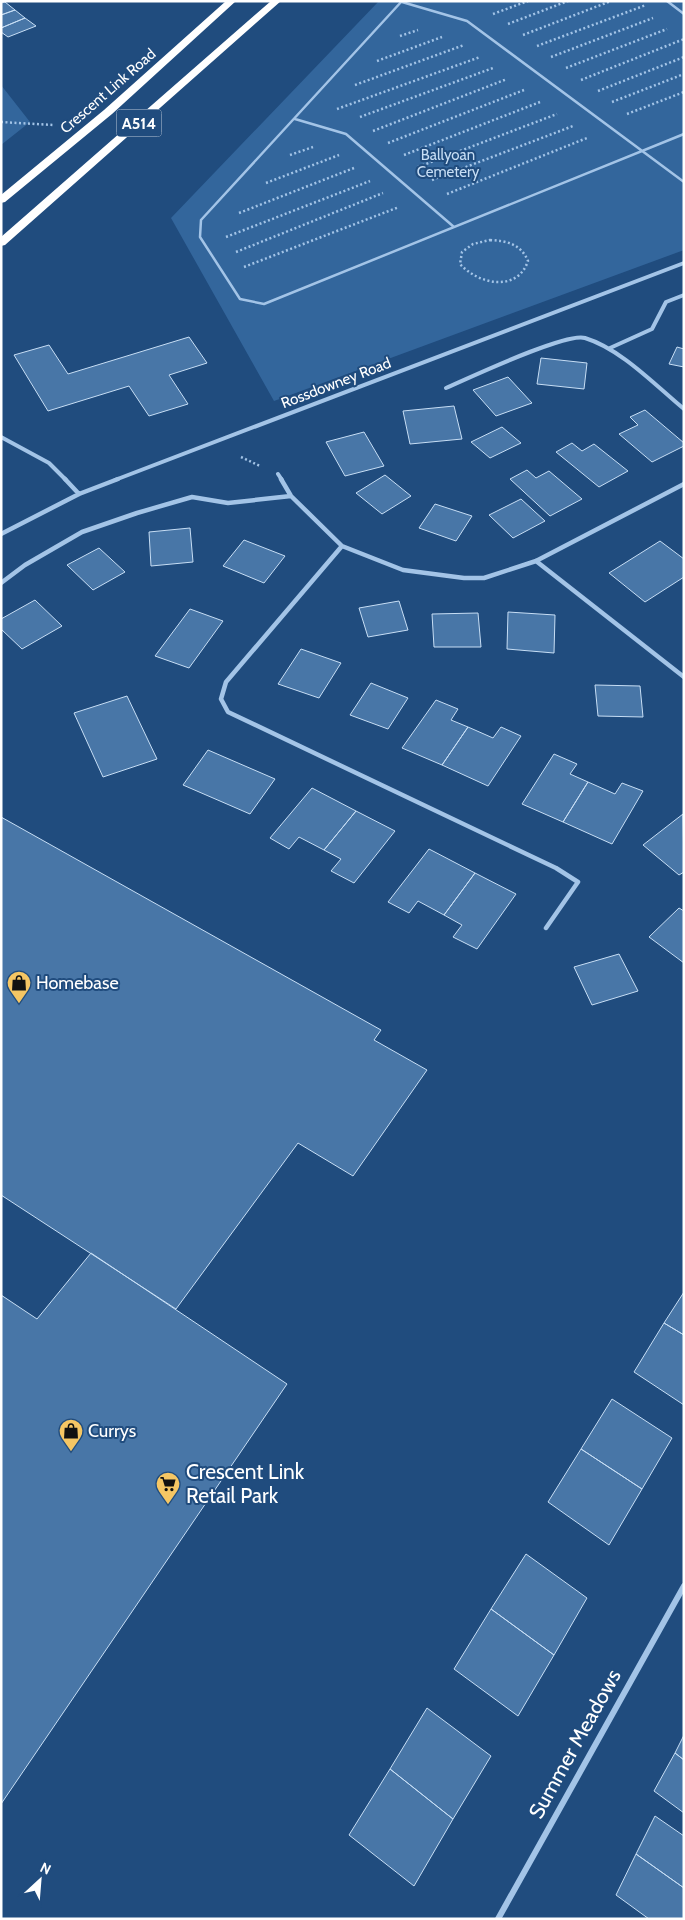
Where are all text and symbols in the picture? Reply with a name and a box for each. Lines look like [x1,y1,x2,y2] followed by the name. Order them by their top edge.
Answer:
[57,45,159,137] street label: Crescent Link Road
[116,110,162,136] road number: A514
[417,146,480,181] park label: Ballyoan Cemetery
[278,354,394,412] street label: Rossdowney Road
[6,970,32,1004] shop icon: Homebase
[36,972,119,994] place label: Homebase
[58,1418,84,1452] shop icon: Currys
[88,1420,136,1442] place label: Currys
[186,1459,305,1508] place label: Crescent Link Retail Park
[155,1471,181,1505] supermarket icon: Crescent Link Retail Park
[523,1665,626,1823] street label: Summer Meadows
[15,1855,65,1905] north arrow
[37,1858,54,1879] text: N

